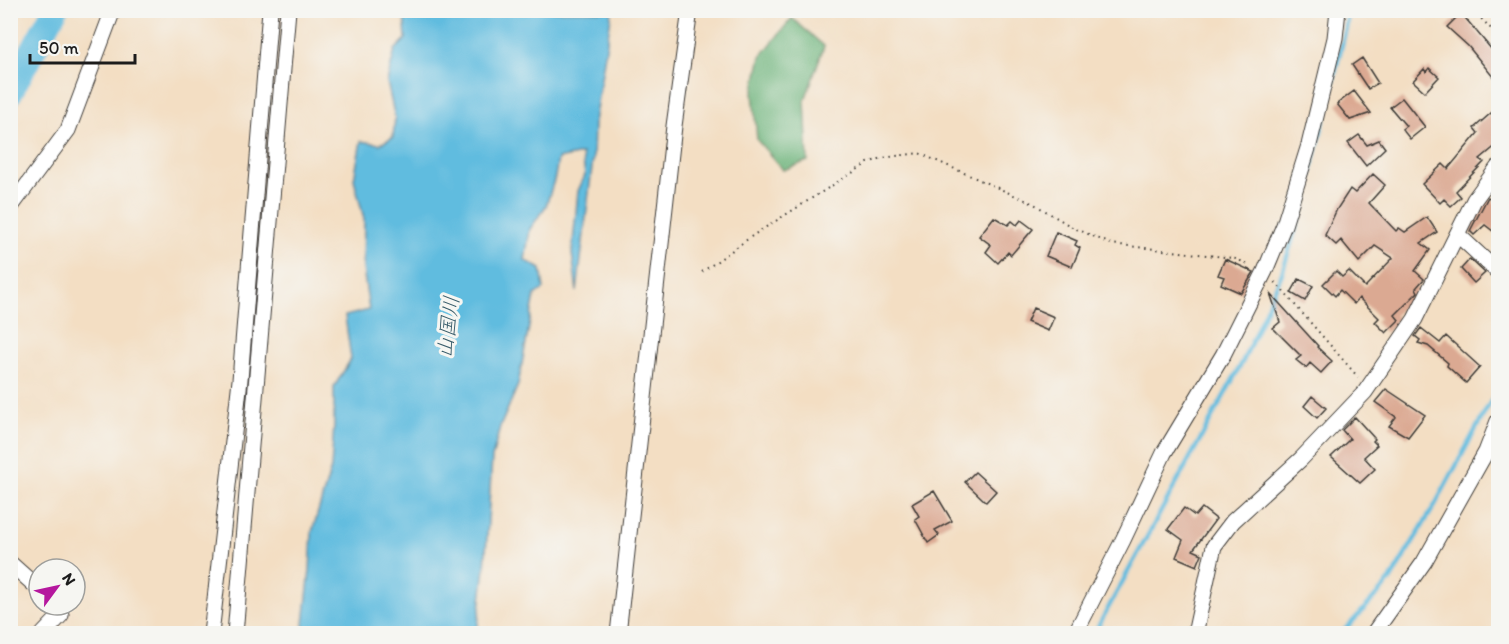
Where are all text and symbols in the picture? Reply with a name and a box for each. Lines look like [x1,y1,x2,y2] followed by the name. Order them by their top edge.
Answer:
[30,27,135,65] scale bar
[39,37,79,59] text: 50 m
[431,294,464,360] water label: 山国川
[27,557,87,617] north arrow
[58,569,80,589] text: N

